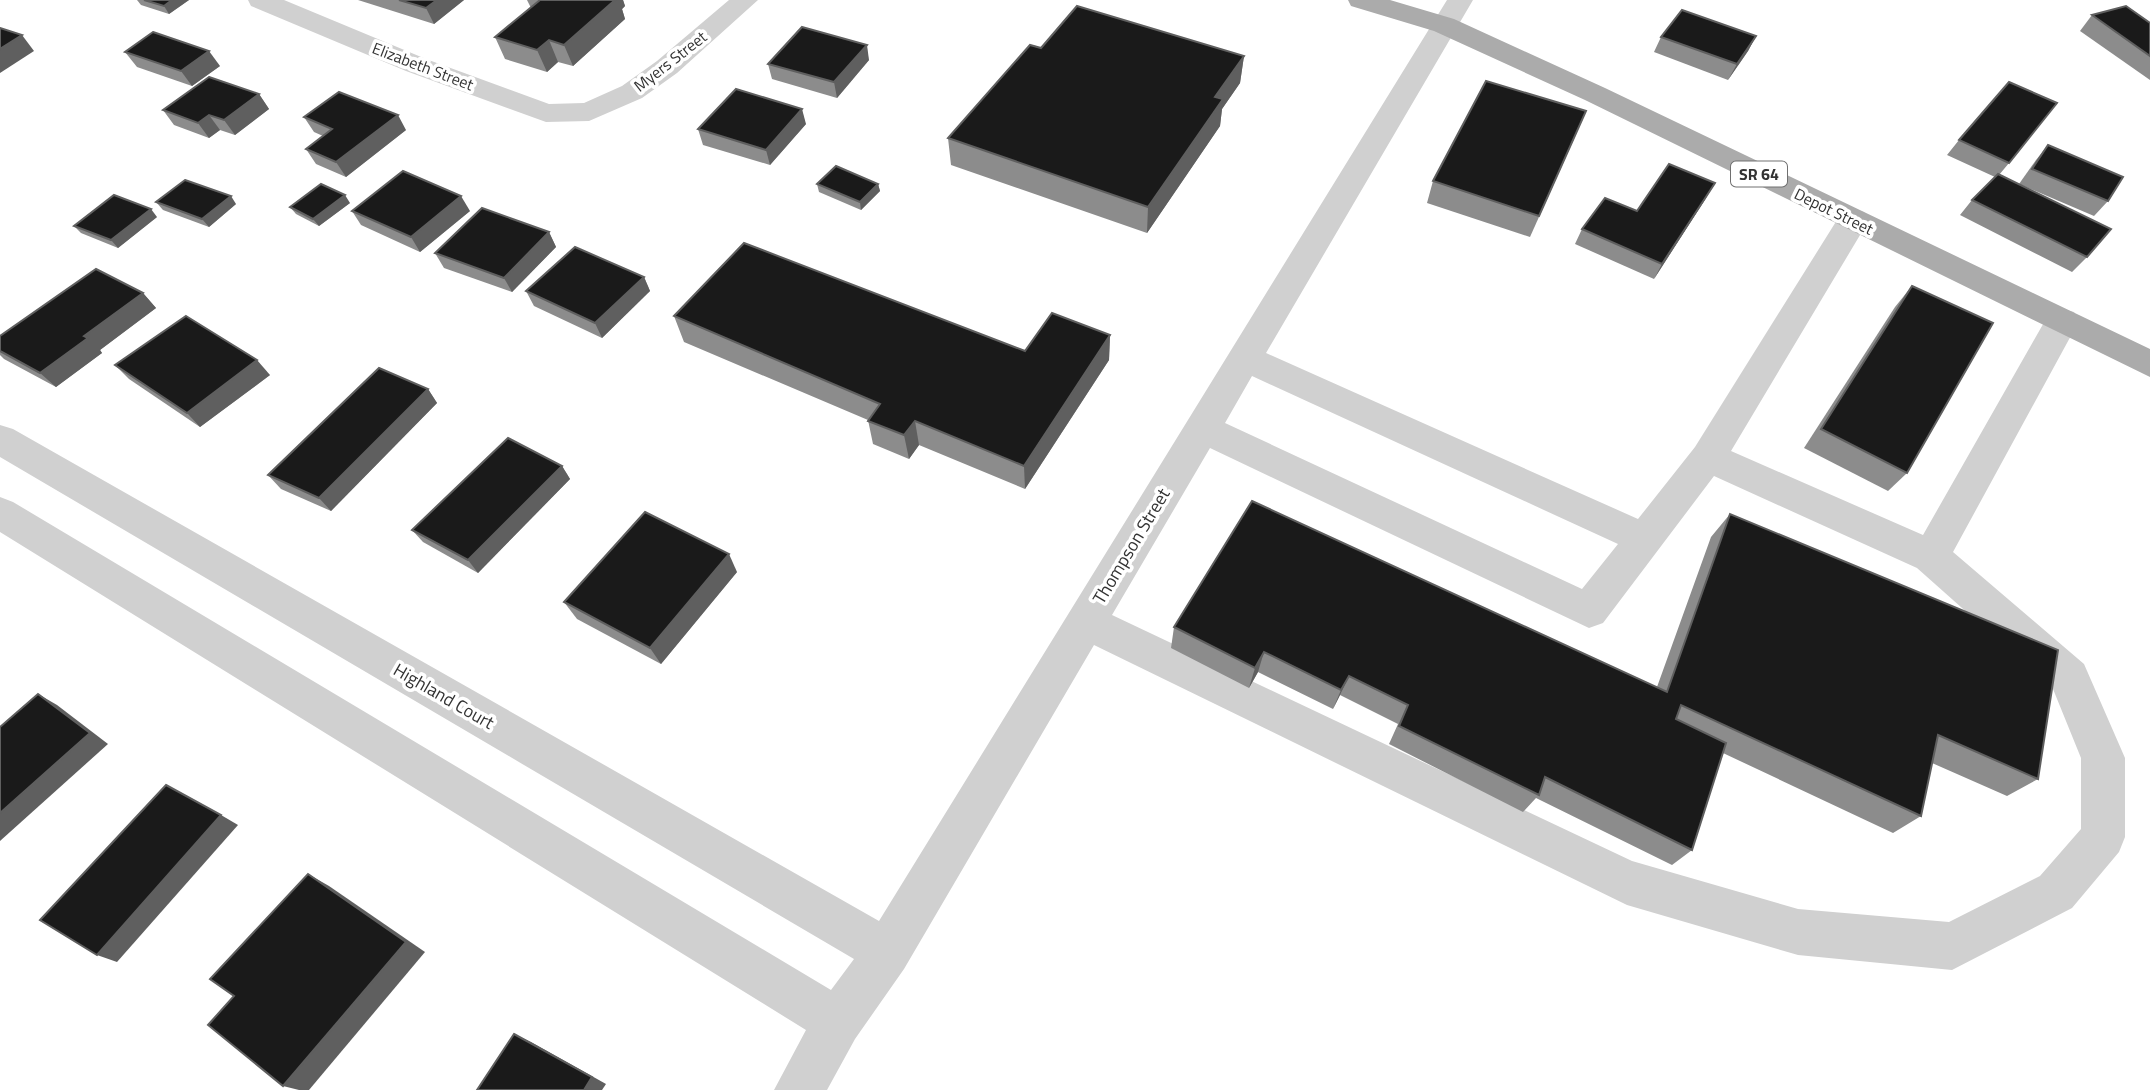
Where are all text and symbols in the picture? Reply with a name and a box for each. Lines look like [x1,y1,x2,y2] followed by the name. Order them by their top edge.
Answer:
[628,25,712,97] street label: Myers Street
[369,36,477,96] street label: Elizabeth Street
[1731,162,1787,186] road number: SR 64
[1790,181,1878,241] street label: Depot Street
[1086,482,1177,609] street label: Thompson Street
[389,656,500,736] street label: Highland Court

